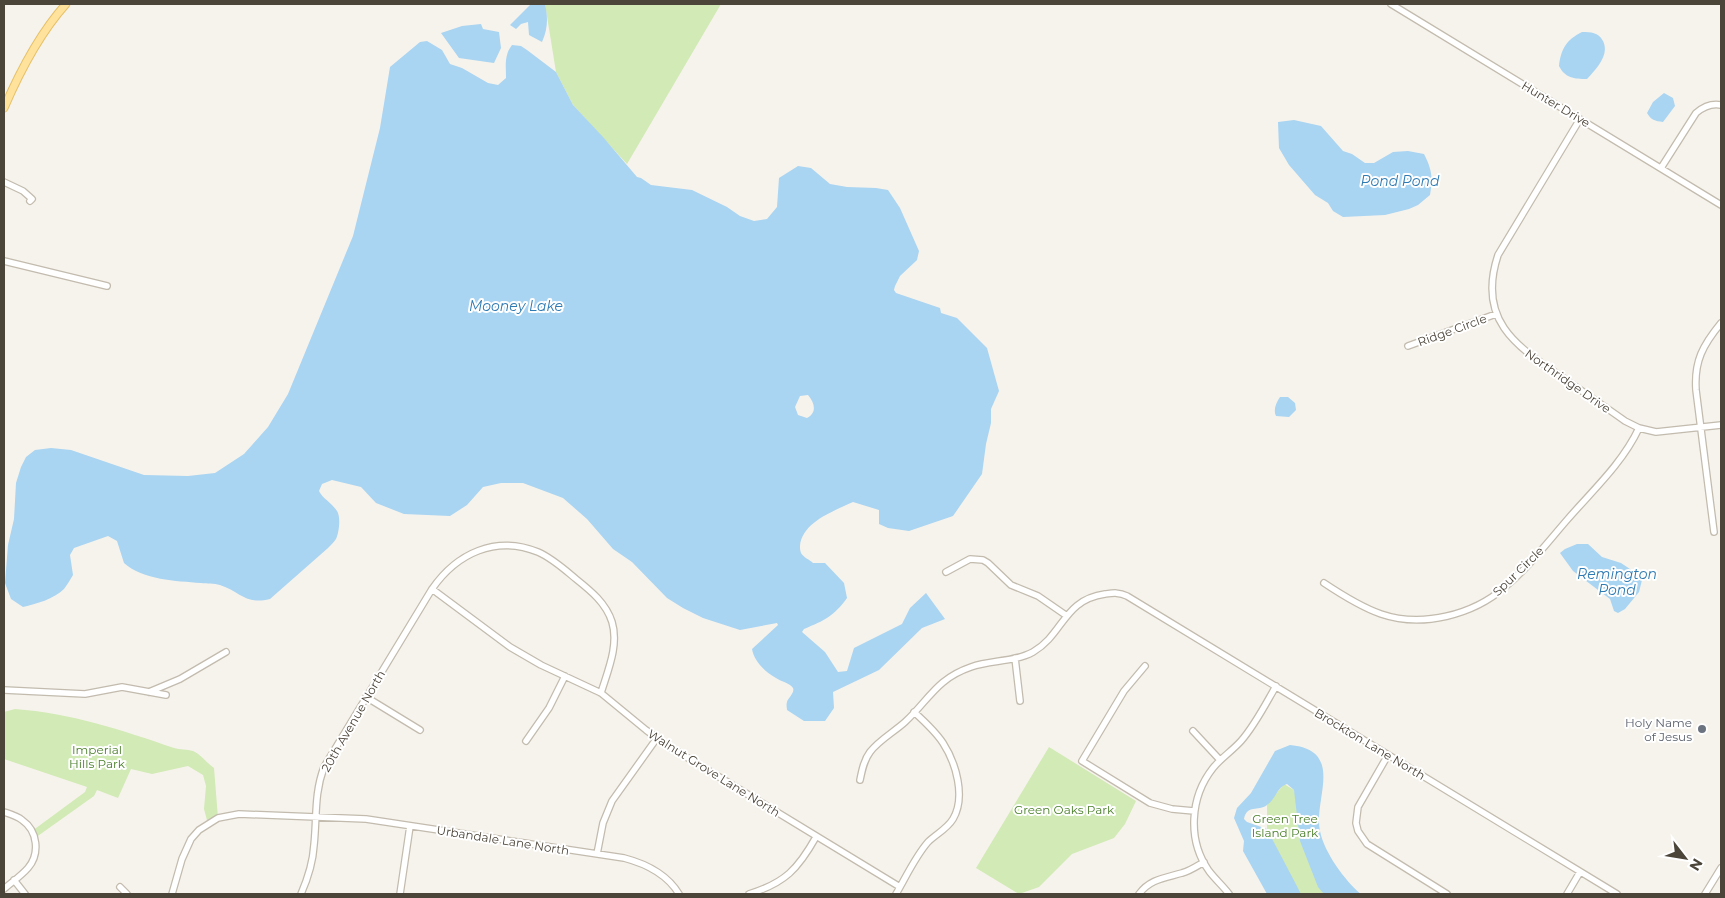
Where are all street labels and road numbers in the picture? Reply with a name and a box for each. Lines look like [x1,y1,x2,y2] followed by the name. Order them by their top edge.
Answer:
[1519,78,1593,130] street label: Hunter Drive
[1416,311,1488,349] street label: Ridge Circle
[1522,346,1614,416] street label: Northridge Drive
[1489,543,1547,599] street label: Spur Circle
[318,668,388,774] street label: 20th Avenue North
[1312,705,1428,783] street label: Brockton Lane North
[645,726,783,820] street label: Walnut Grove Lane North
[436,822,570,858] street label: Urbandale Lane North

